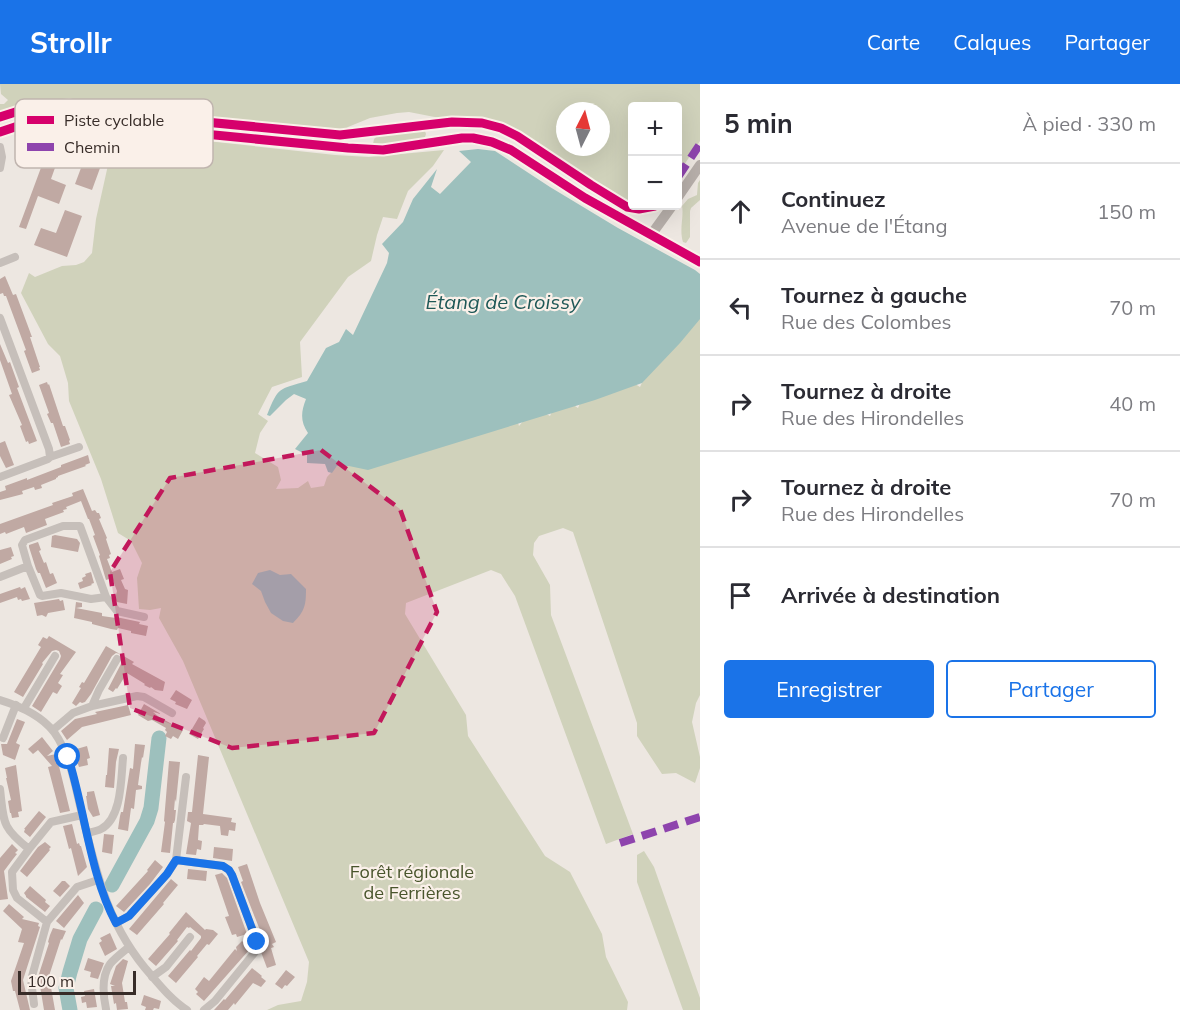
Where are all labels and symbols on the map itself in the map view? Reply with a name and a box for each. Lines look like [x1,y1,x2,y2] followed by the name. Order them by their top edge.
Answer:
[15,99,213,168] legend
[556,102,610,156] north arrow
[64,110,164,130] text: Piste cyclable
[64,137,120,157] text: Chemin
[425,289,582,314] water label: Étang de Croissy
[54,743,80,769] route start
[350,860,474,904] park label: Forêt régionale de Ferrières
[243,928,269,954] route end
[18,968,136,996] scale bar

